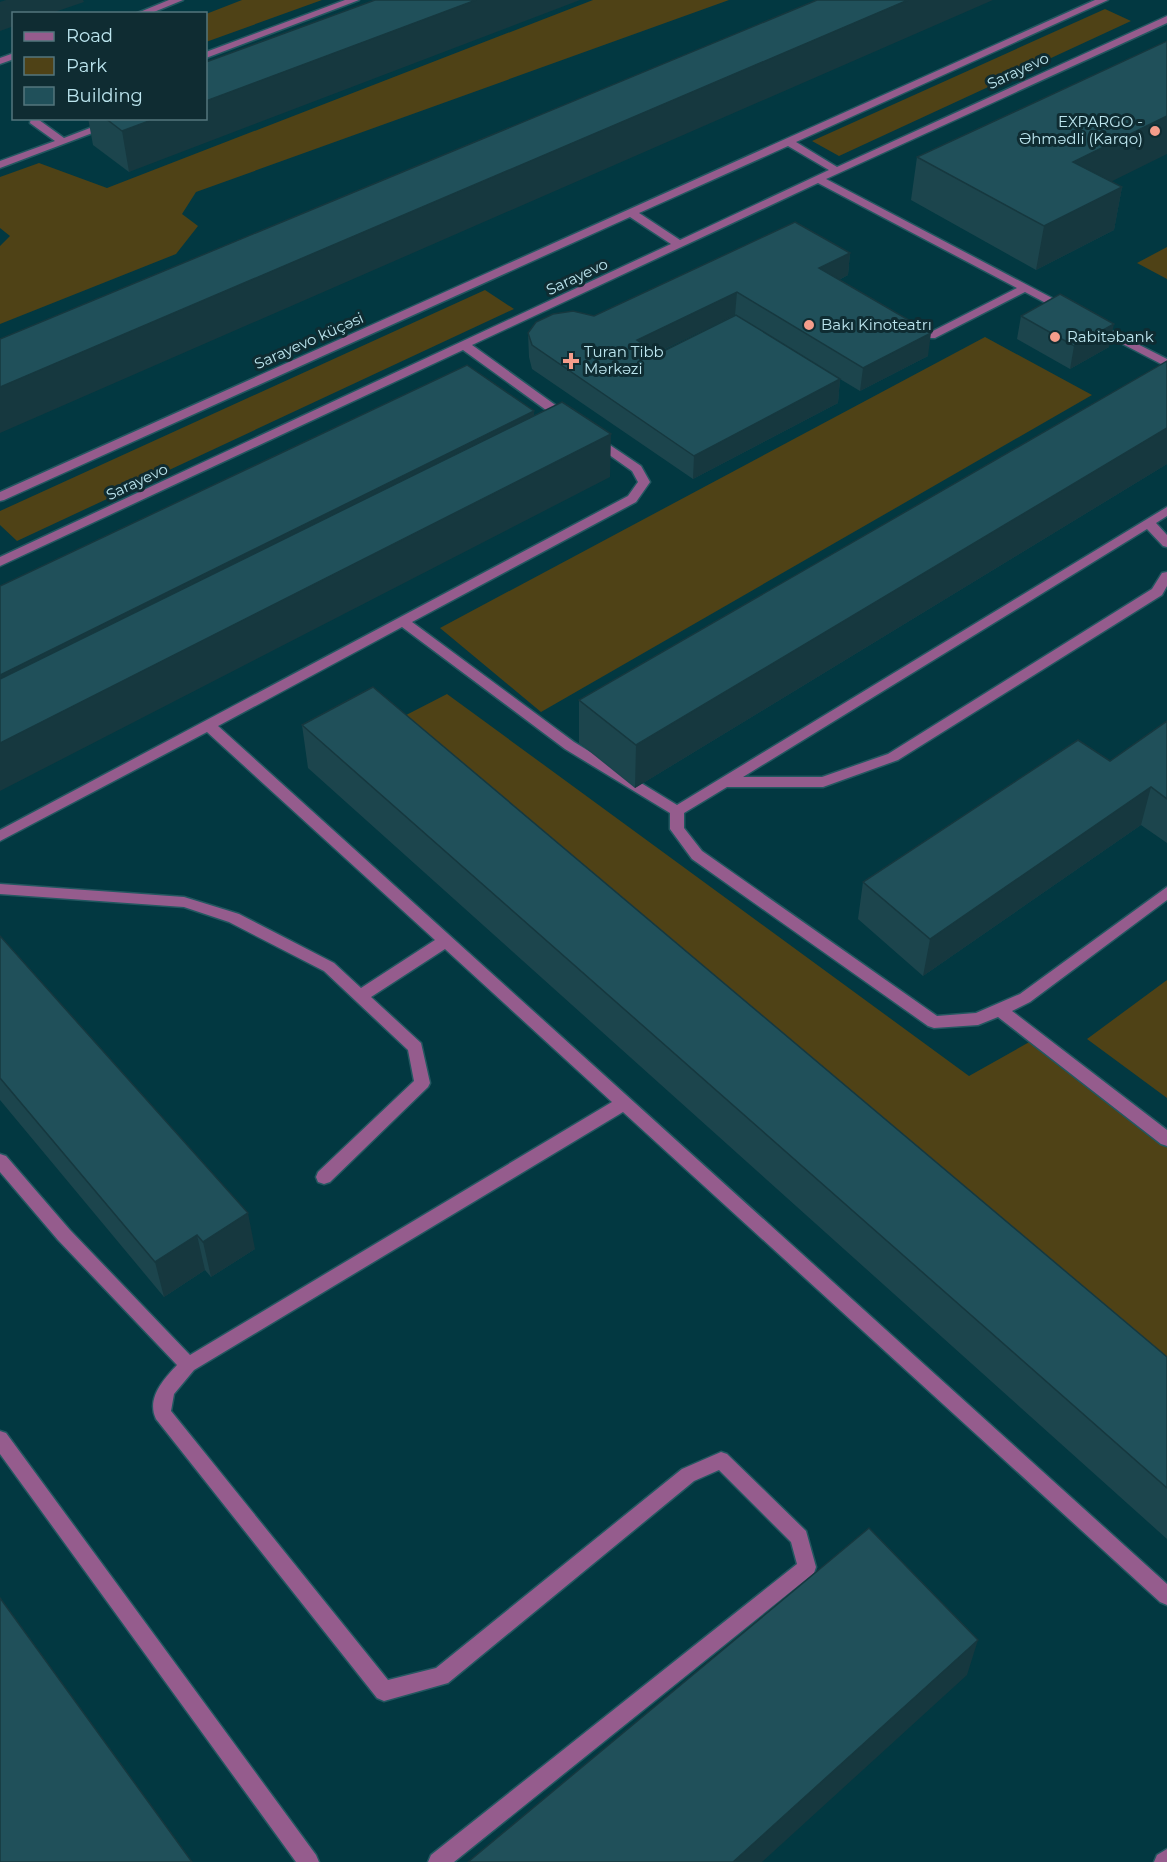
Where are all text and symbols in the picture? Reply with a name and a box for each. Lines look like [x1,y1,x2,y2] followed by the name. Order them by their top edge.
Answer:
[12,12,207,120] legend
[66,25,113,47] text: Road
[984,48,1052,93] street label: Sarayevo
[66,55,107,77] text: Park
[66,85,143,107] text: Building
[1019,112,1143,148] place label: EXPARGO - Əhmədli (Karqo)
[1148,124,1162,138] marker: EXPARGO - Əhmədli (Karqo)
[543,254,611,299] street label: Sarayevo
[251,308,366,373] street label: Sarayevo küçəsi
[821,315,932,334] place label: Bakı Kinoteatrı
[802,318,816,332] marker: Bakı Kinoteatrı
[1067,327,1154,346] place label: Rabitəbank
[1048,330,1062,344] marker: Rabitəbank
[584,342,664,378] place label: Turan Tibb Mərkəzi
[562,352,580,370] marker: Turan Tibb Mərkəzi
[103,459,171,504] street label: Sarayevo

